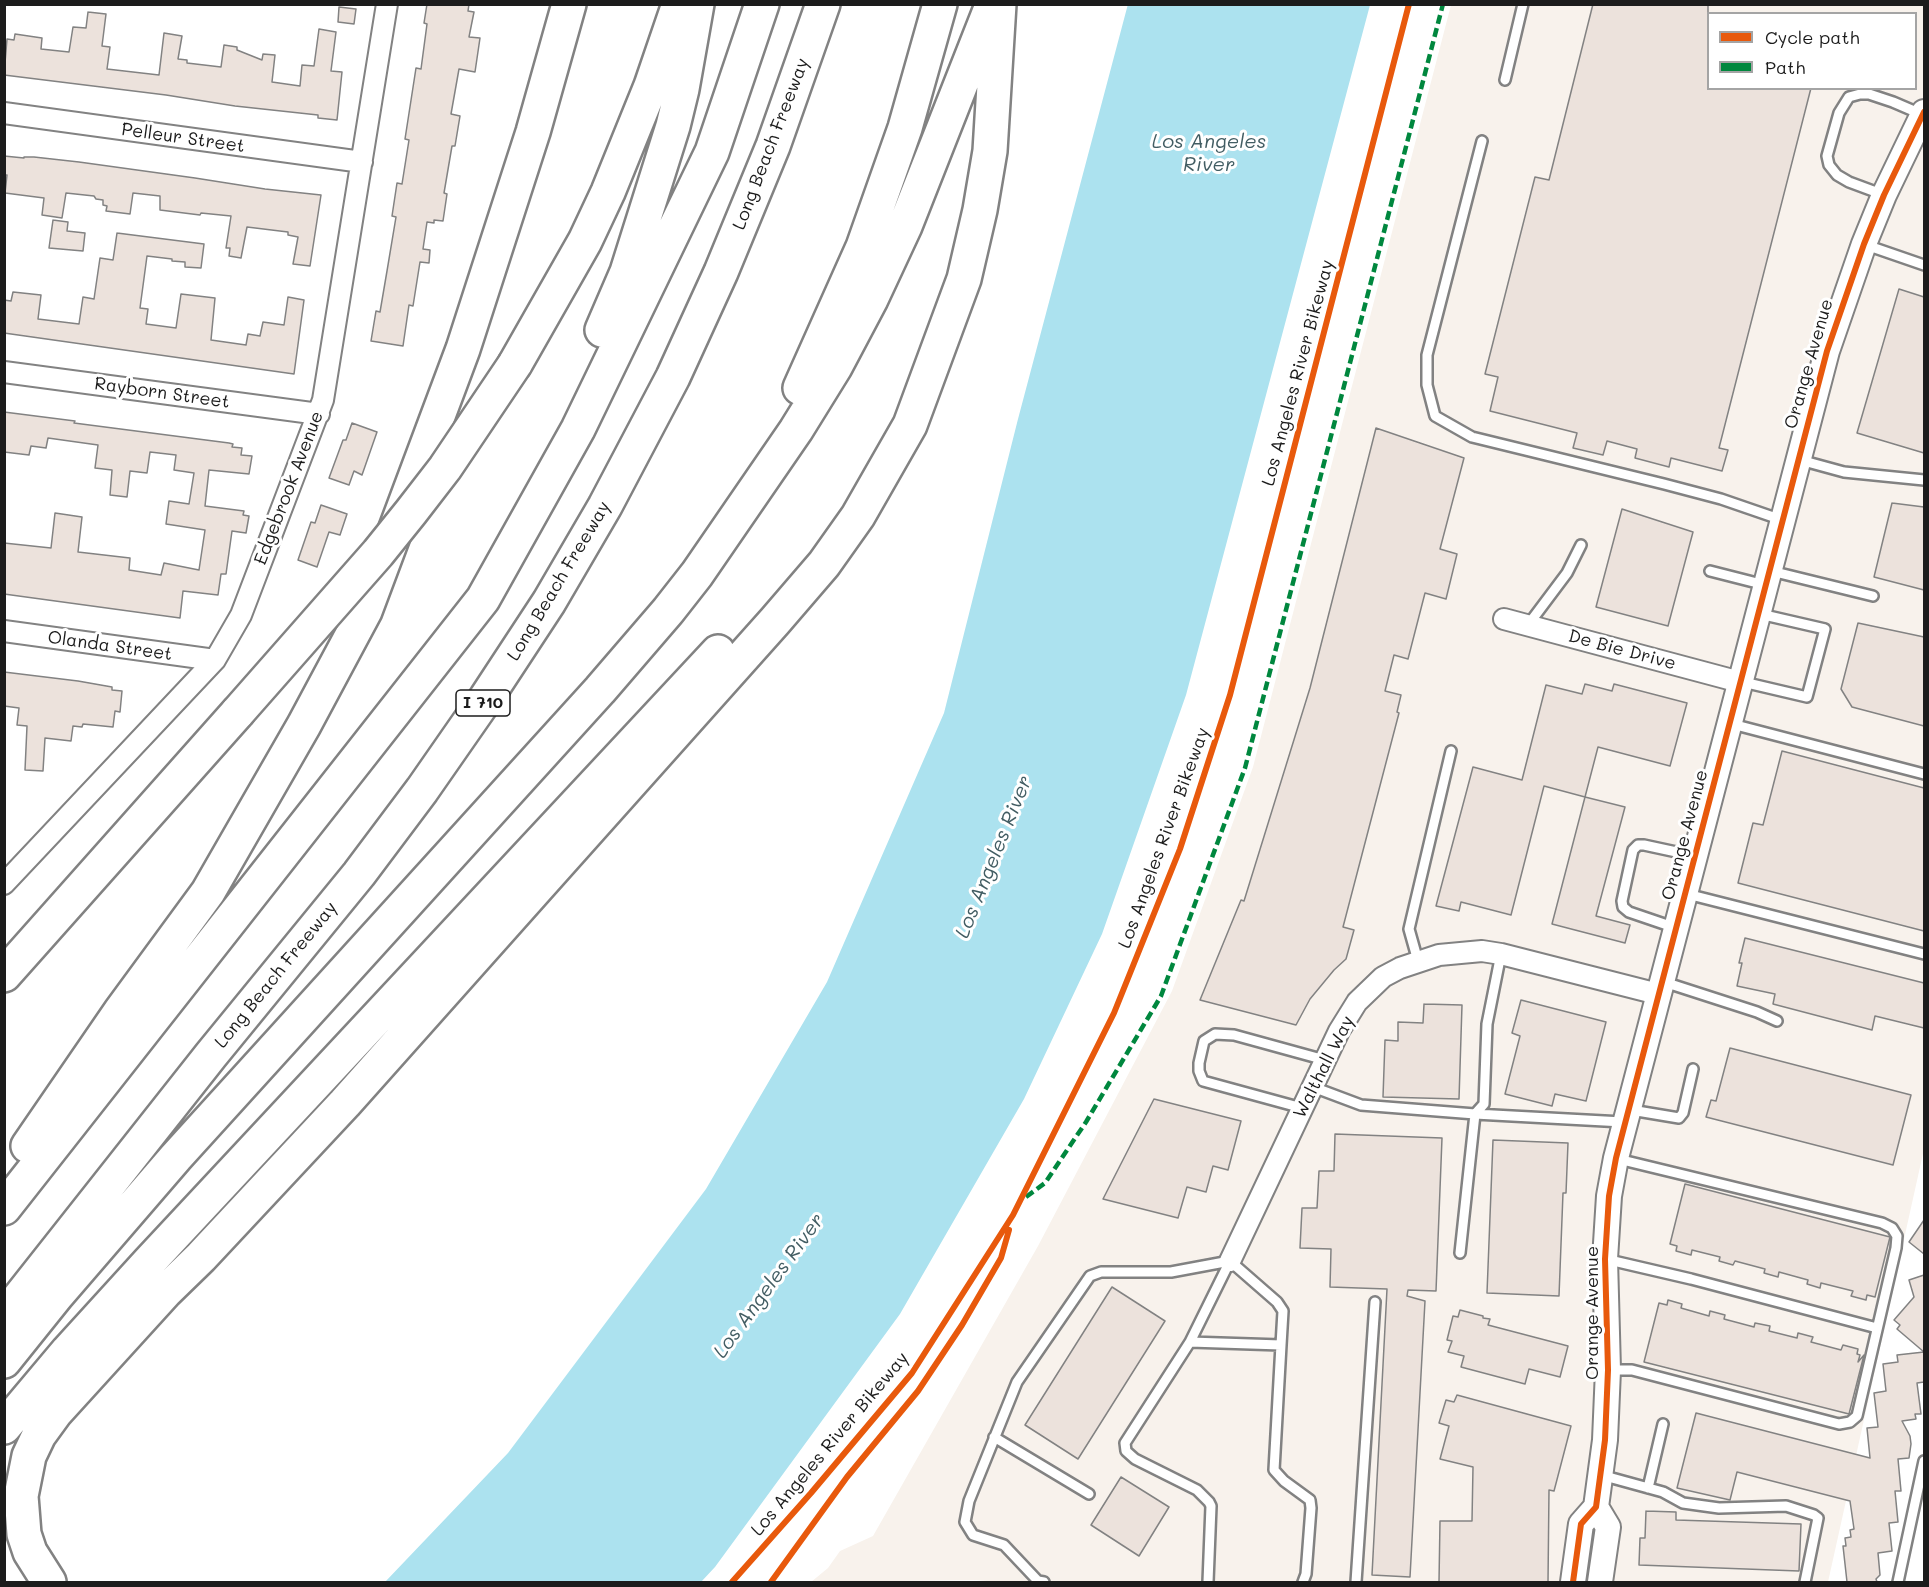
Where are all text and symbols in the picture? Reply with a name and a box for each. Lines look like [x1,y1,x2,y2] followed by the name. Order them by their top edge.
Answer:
[1707,12,1917,90] legend
[1765,25,1860,49] text: Cycle path
[728,55,814,233] street label: Long Beach Freeway
[1765,55,1805,79] text: Path
[120,119,246,157] street label: Pelleur Street
[1152,130,1266,177] water label: Los Angeles River
[1257,258,1339,488] street label: Los Angeles River Bikeway
[1780,297,1838,431] street label: Orange Avenue
[93,373,231,413] street label: Rayborn Street
[250,408,328,568] street label: Edgebrook Avenue
[503,497,615,665] street label: Long Beach Freeway
[1566,625,1678,675] street label: De Bie Drive
[46,627,174,665] street label: Olanda Street
[456,690,510,716] road number: I 710
[1114,725,1214,951] street label: Los Angeles River Bikeway
[1657,767,1713,903] street label: Orange Avenue
[950,772,1038,942] water label: Los Angeles River
[210,897,342,1053] street label: Long Beach Freeway
[1289,1012,1359,1122] street label: Walthall Way
[708,1209,830,1363] water label: Los Angeles River
[1581,1246,1603,1380] street label: Orange Avenue
[747,1348,913,1540] street label: Los Angeles River Bikeway

